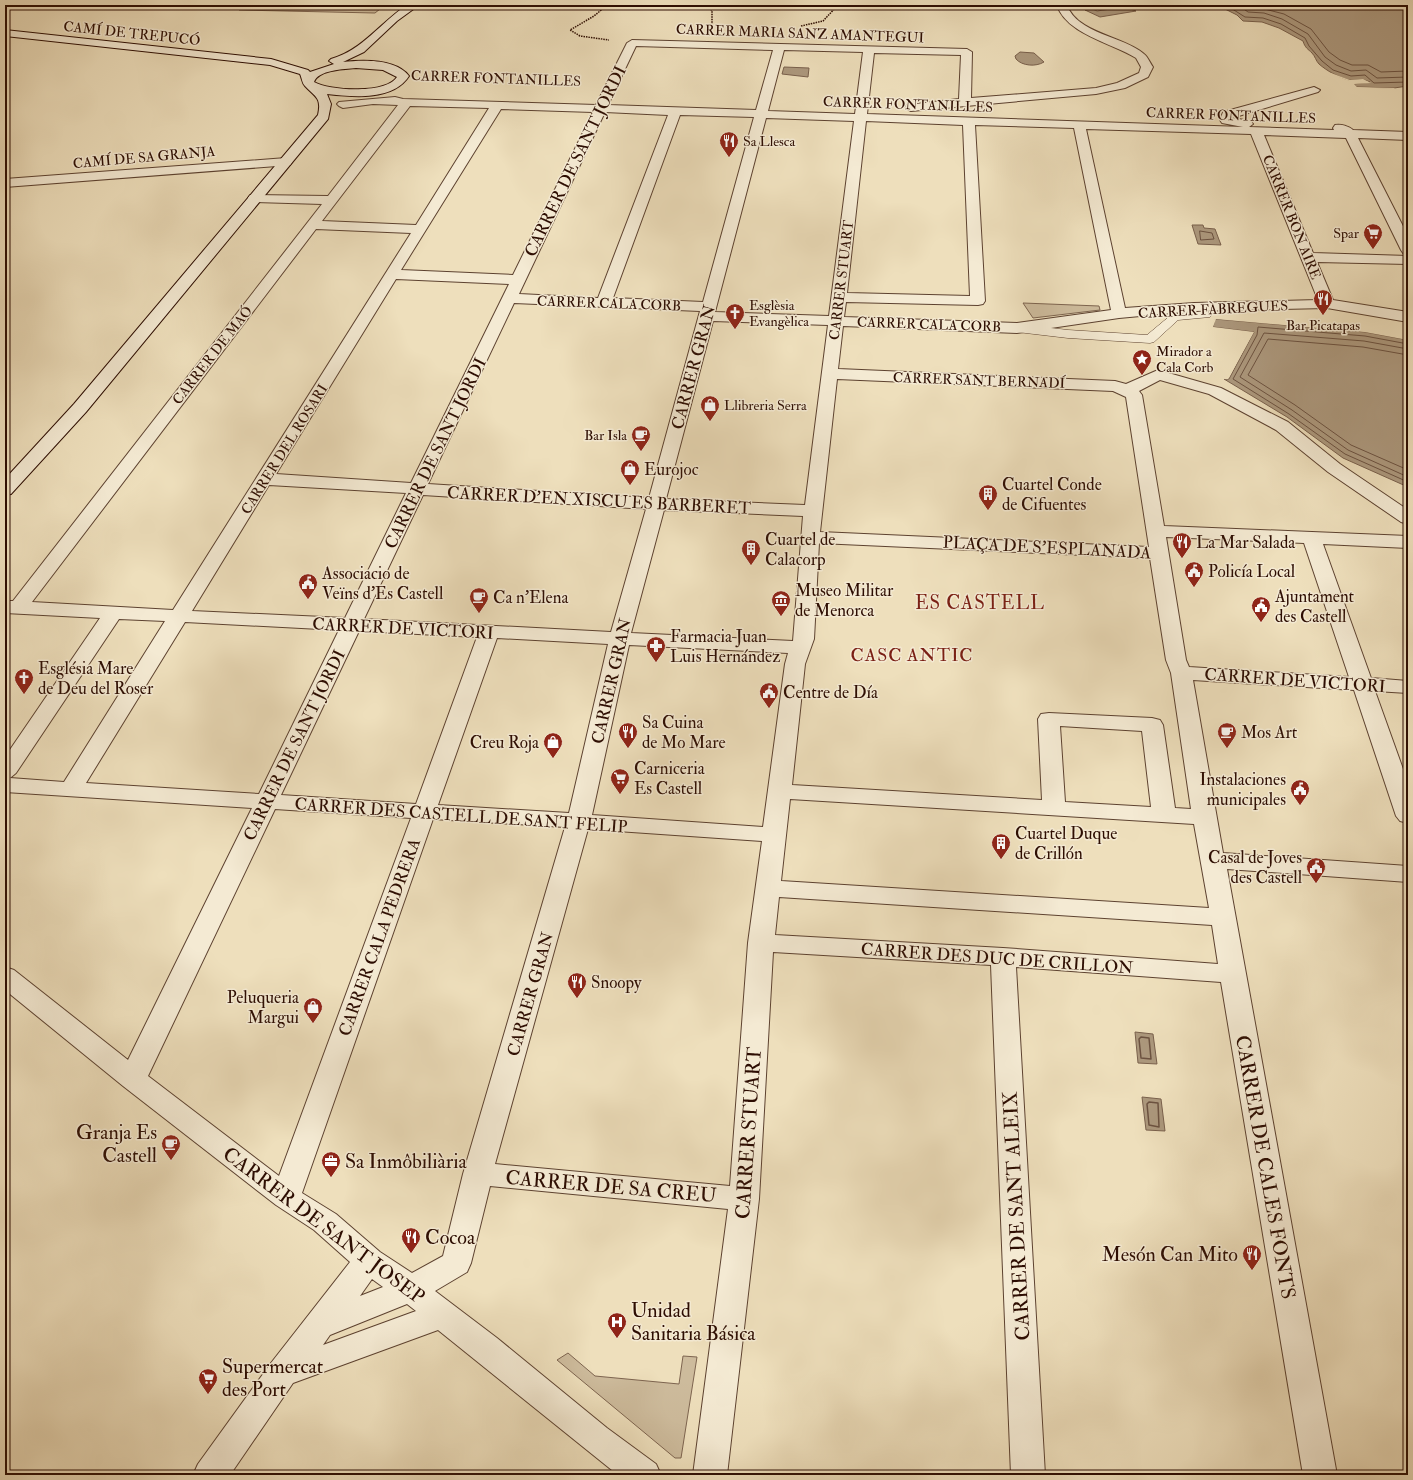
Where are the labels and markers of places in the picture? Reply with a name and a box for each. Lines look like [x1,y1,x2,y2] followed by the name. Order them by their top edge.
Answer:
[718,130,740,158] restaurant icon: Sa Llesca
[743,133,795,150] place label: Sa Llesca
[1362,222,1384,250] supermarket icon: Spar
[1333,225,1360,243] place label: Spar
[1312,288,1334,316] restaurant icon: Bar Picatapas
[749,297,809,330] place label: Esglèsia Evangèlica
[724,302,746,330] church icon: Esglèsia Evangèlica
[1286,317,1360,335] place label: Bar Picatapas
[1156,343,1213,376] place label: Mirador a Cala Corb
[1131,348,1153,376] place icon: Mirador a Cala Corb
[699,394,721,422] shop icon: Llibreria Serra
[724,397,807,414] place label: Llibreria Serra
[630,424,652,452] cafe icon: Bar Isla
[584,427,627,444] place label: Bar Isla
[619,458,641,486] shop icon: Eurojoc
[644,459,699,480] place label: Eurojoc
[1002,474,1102,515] place label: Cuartel Conde de Cifuentes
[977,483,999,511] building icon: Cuartel Conde de Cifuentes
[765,529,835,571] place label: Cuartel de Calacorp
[1171,531,1193,559] restaurant icon: La Mar Salada
[1196,532,1296,553] place label: La Mar Salada
[740,538,762,566] building icon: Cuartel de Calacorp
[1183,560,1205,588] public building icon: Policía Local
[1208,561,1296,582] place label: Policía Local
[321,563,444,604] place label: Associacio de Veïns d'Es Castell
[297,572,319,600] public building icon: Associacio de Veïns d'Es Castell
[795,580,894,621] place label: Museo Militar de Menorca
[468,586,490,614] cafe icon: Ca n'Elena
[1274,586,1355,627] place label: Ajuntament des Castell
[493,587,569,608] place label: Ca n'Elena
[770,589,792,617] museum icon: Museo Militar de Menorca
[1250,595,1272,623] public building icon: Ajuntament des Castell
[670,626,780,667] place label: Farmacia Juan Luis Hernández
[645,635,667,663] pharmacy icon: Farmacia Juan Luis Hernández
[38,658,154,699] place label: Església Mare de Deu del Roser
[13,667,35,695] church icon: Església Mare de Deu del Roser
[758,681,780,709] public building icon: Centre de Día
[783,682,879,703] place label: Centre de Día
[642,712,726,753] place label: Sa Cuina de Mo Mare
[617,721,639,749] restaurant icon: Sa Cuina de Mo Mare
[1216,721,1238,749] cafe icon: Mos Art
[1241,722,1298,743] place label: Mos Art
[542,731,564,759] shop icon: Creu Roja
[470,732,540,753] place label: Creu Roja
[634,758,706,799] place label: Carniceria Es Castell
[609,767,631,795] supermarket icon: Carniceria Es Castell
[1200,769,1286,811] place label: Instalaciones municipales
[1289,778,1311,806] public building icon: Instalaciones municipales
[1015,823,1117,864] place label: Cuartel Duque de Crillón
[990,832,1012,860] building icon: Cuartel Duque de Crillón
[1208,847,1303,888] place label: Casal de Joves des Castell
[1305,856,1327,884] public building icon: Casal de Joves des Castell
[566,971,588,999] restaurant icon: Snoopy
[591,972,642,994] place label: Snoopy
[227,987,300,1028] place label: Peluqueria Margui
[302,996,324,1024] shop icon: Peluqueria Margui
[76,1120,157,1168] place label: Granja Es Castell
[160,1133,182,1161] cafe icon: Granja Es Castell
[345,1149,468,1174] place label: Sa Inmôbiliària
[320,1150,342,1178] office icon: Sa Inmôbiliària
[425,1225,476,1250] place label: Cocoa
[400,1226,422,1254] restaurant icon: Cocoa
[1102,1242,1238,1267] place label: Mesón Can Mito
[1241,1243,1263,1271] restaurant icon: Mesón Can Mito
[631,1298,756,1346] place label: Unidad Sanitaria Básica
[606,1311,628,1339] hospital icon: Unidad Sanitaria Básica
[222,1354,324,1402] place label: Supermercat des Port
[197,1367,219,1395] supermarket icon: Supermercat des Port

